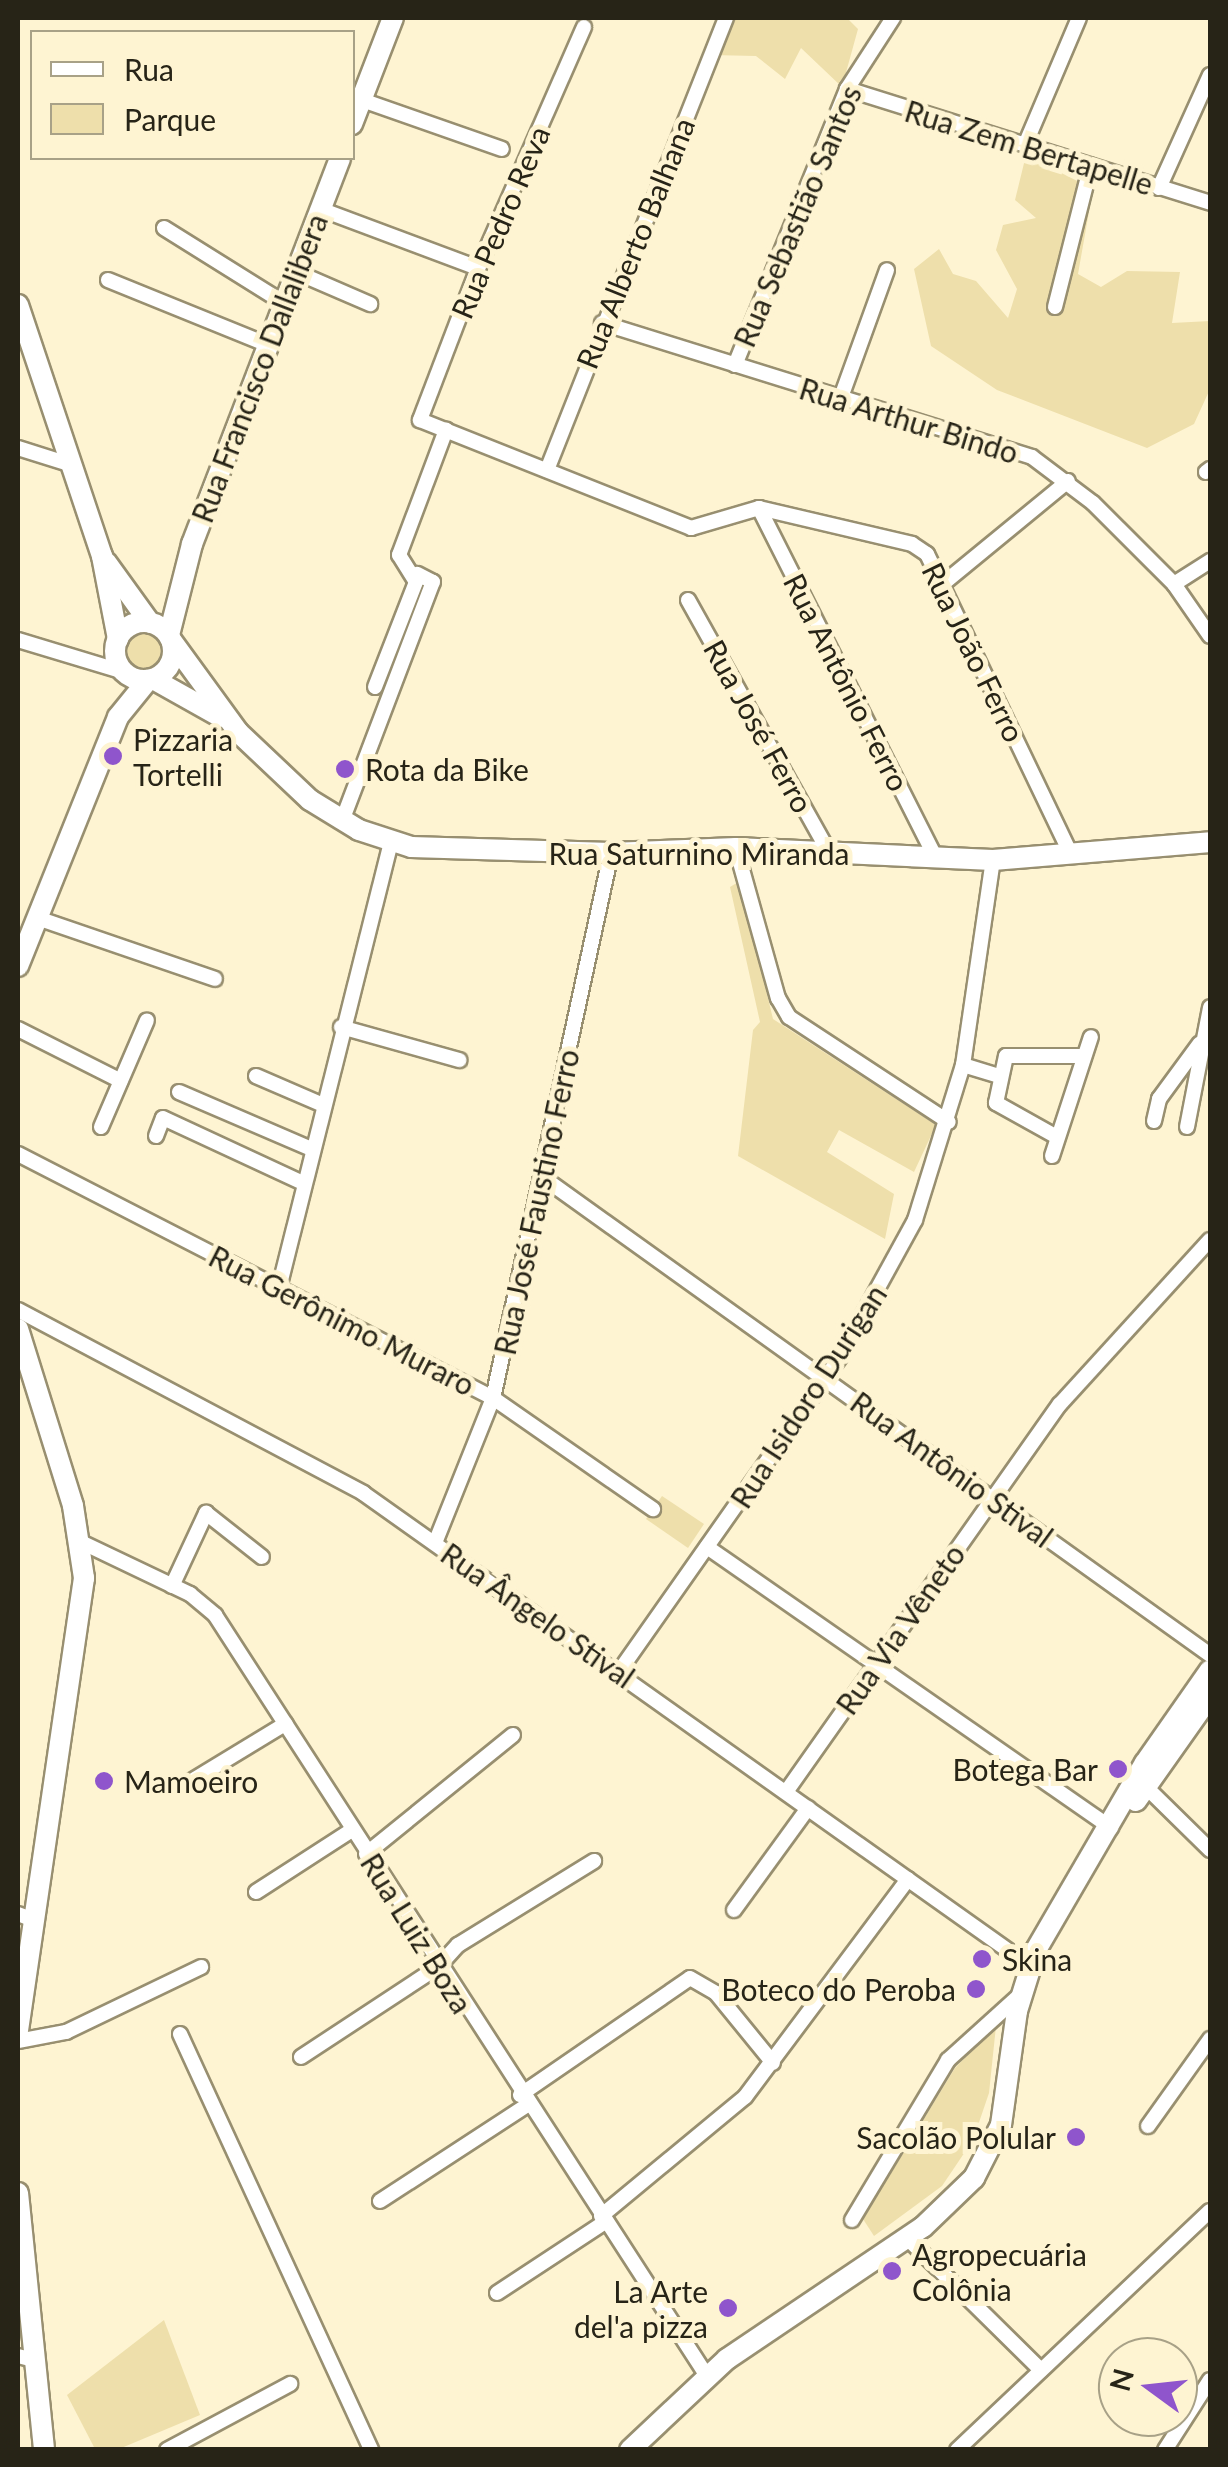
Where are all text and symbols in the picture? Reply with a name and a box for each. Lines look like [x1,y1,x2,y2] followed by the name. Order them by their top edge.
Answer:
[30,30,355,160] legend
[124,51,174,87] text: Rua
[726,80,868,352] street label: Rua Sebastião Santos
[901,92,1157,202] street label: Rua Zem Bertapelle
[124,101,216,137] text: Parque
[568,112,702,374] street label: Rua Alberto Balhana
[443,120,557,324] street label: Rua Pedro Reva
[183,209,335,527] street label: Rua Francisco Dallalibera
[795,369,1023,471] street label: Rua Arthur Bindo
[915,556,1033,748] street label: Rua João Ferro
[776,567,918,797] street label: Rua Antônio Ferro
[697,633,821,819] street label: Rua José Ferro
[133,721,233,792] place label: Pizzaria Tortelli
[102,745,124,767] marker: Pizzaria Tortelli
[365,751,529,787] place label: Rota da Bike
[334,758,356,780] marker: Rota da Bike
[549,835,849,871] street label: Rua Saturnino Miranda
[486,1046,586,1358] street label: Rua José Faustino Ferro
[203,1237,481,1403] street label: Rua Gerônimo Muraro
[722,1278,894,1514] street label: Rua Isidoro Durigan
[844,1383,1060,1555] street label: Rua Antônio Stival
[434,1535,642,1695] street label: Rua Ângelo Stival
[827,1536,973,1722] street label: Rua Via Vêneto
[952,1751,1098,1787] place label: Botega Bar
[1107,1758,1129,1780] marker: Botega Bar
[124,1763,258,1799] place label: Mamoeiro
[93,1770,115,1792] marker: Mamoeiro
[354,1846,480,2020] street label: Rua Luiz Boza
[1002,1941,1072,1977] place label: Skina
[971,1948,993,1970] marker: Skina
[721,1971,956,2007] place label: Boteco do Peroba
[965,1978,987,2000] marker: Boteco do Peroba
[856,2119,1056,2155] place label: Sacolão Polular
[1065,2126,1087,2148] marker: Sacolão Polular
[912,2236,1087,2306] place label: Agropecuária Colônia
[881,2260,903,2282] marker: Agropecuária Colônia
[574,2273,708,2344] place label: La Arte del'a pizza
[717,2297,739,2319] marker: La Arte del'a pizza
[1098,2337,1198,2437] north arrow
[1102,2365,1140,2395] text: N

